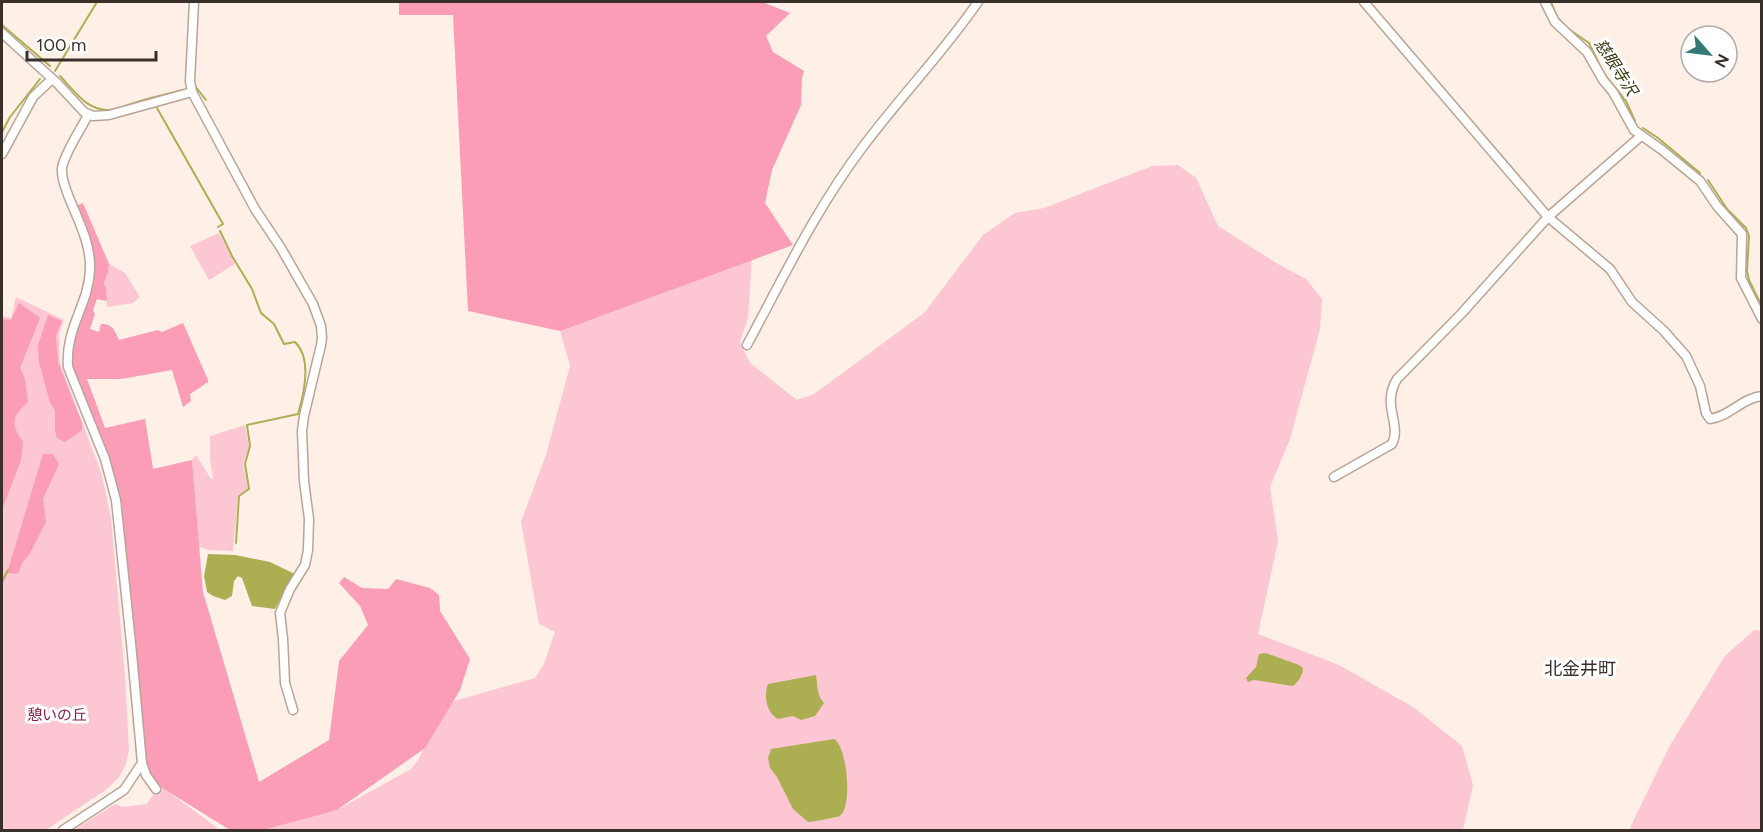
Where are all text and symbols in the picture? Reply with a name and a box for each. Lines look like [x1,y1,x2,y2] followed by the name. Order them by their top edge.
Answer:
[27,24,156,62] scale bar
[1679,24,1739,84] north arrow
[36,34,86,56] text: 100 m
[1591,35,1642,101] water label: 慈眼寺沢
[1711,51,1733,71] text: N
[1544,658,1616,680] district label: 北金井町
[27,706,87,724] park label: 憩いの丘

